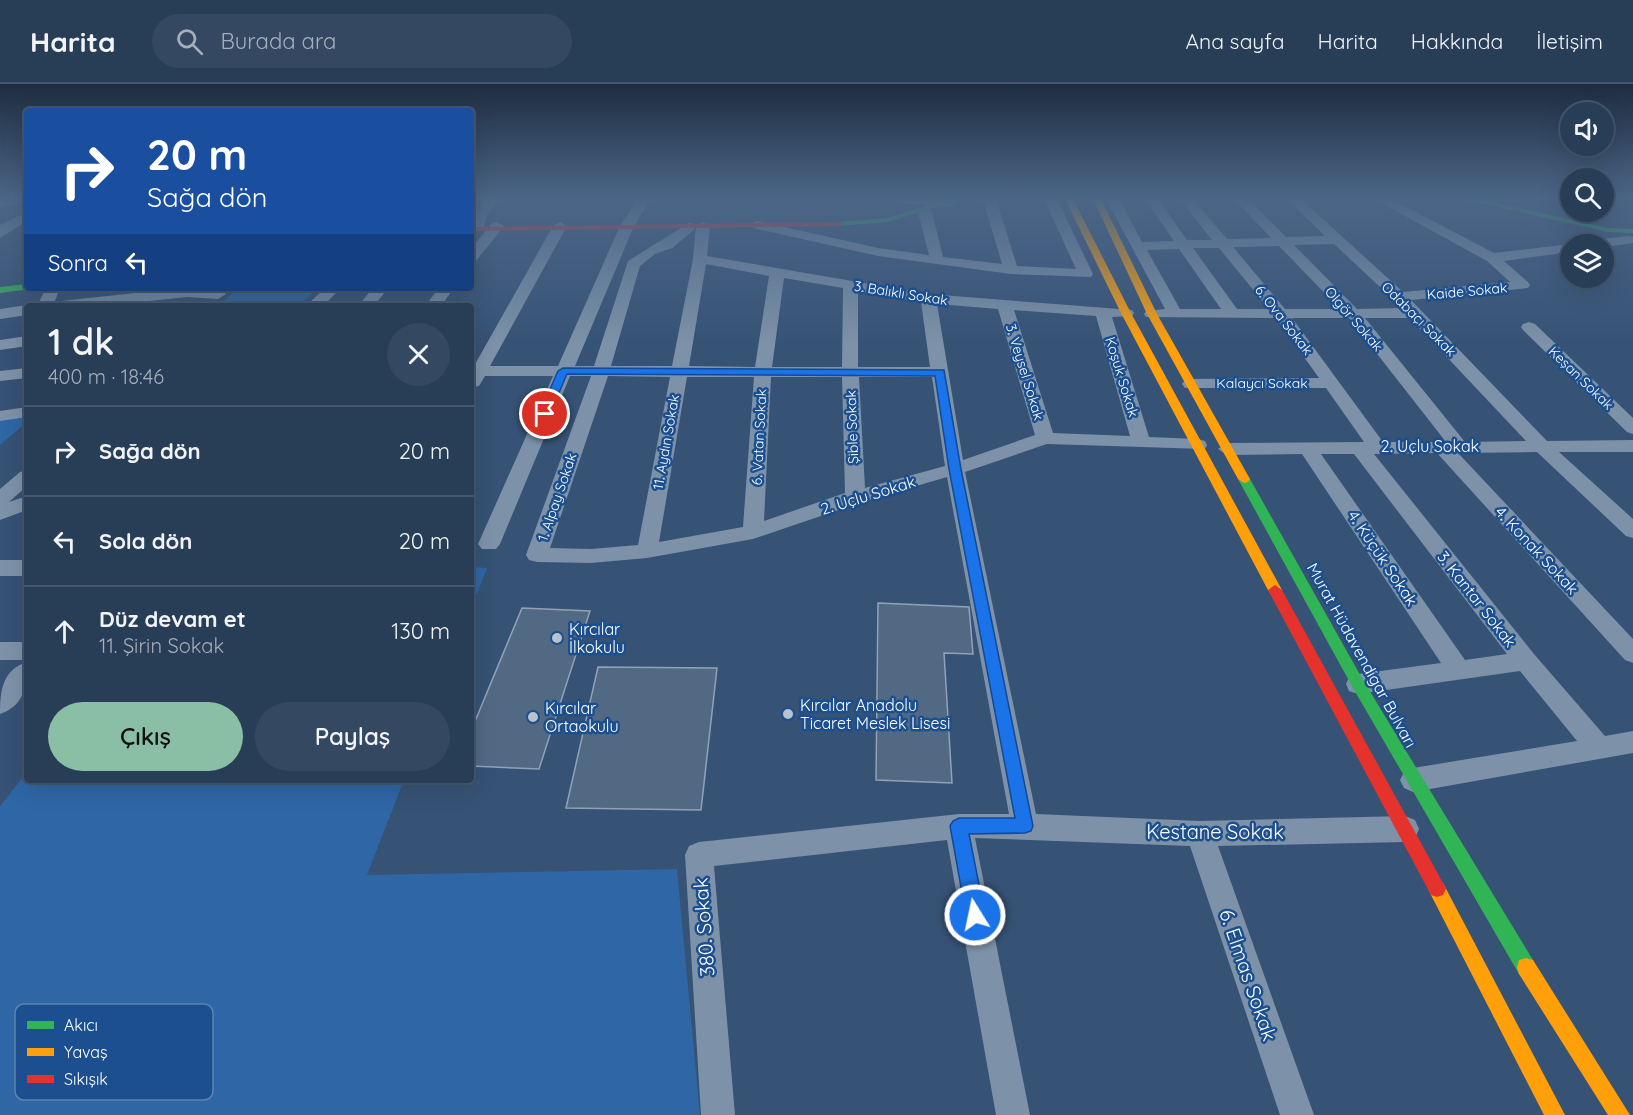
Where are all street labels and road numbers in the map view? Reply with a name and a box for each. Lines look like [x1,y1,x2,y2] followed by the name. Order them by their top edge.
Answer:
[853,277,949,309] street label: 3. Balıklı Sokak
[1378,278,1460,360] street label: Odabaçı Sokak
[1426,279,1508,303] street label: Kaide Sokak
[1251,281,1317,359] street label: 6. Ova Sokak
[1321,283,1387,355] street label: Olgör Sokak
[1002,322,1048,422] street label: 3. Veysel Sokak
[1101,335,1143,419] street label: Koşuk Sokak
[1545,342,1617,414] street label: Keşan Sokak
[1216,374,1308,392] street label: Kalaycı Sokak
[747,388,771,486] street label: 6. Vatan Sokak
[842,390,862,464] street label: Şible Sokak
[649,393,683,491] street label: 11. Aydın Sokak
[1381,436,1479,456] street label: 2. Uçlu Sokak
[533,450,581,544] street label: 1. Alpay Sokak
[818,471,918,519] street label: 2. Uçlu Sokak
[1491,502,1583,598] street label: 4. Konak Sokak
[1344,506,1422,610] street label: 4. Küçük Sokak
[1433,547,1521,651] street label: 3. Kantar Sokak
[1303,559,1421,751] street label: Murat Hüdavendigar Bulvarı
[1146,819,1284,844] street label: Kestane Sokak
[688,877,719,977] street label: 380. Sokak
[1214,906,1283,1044] street label: 6. Elmas Sokak

